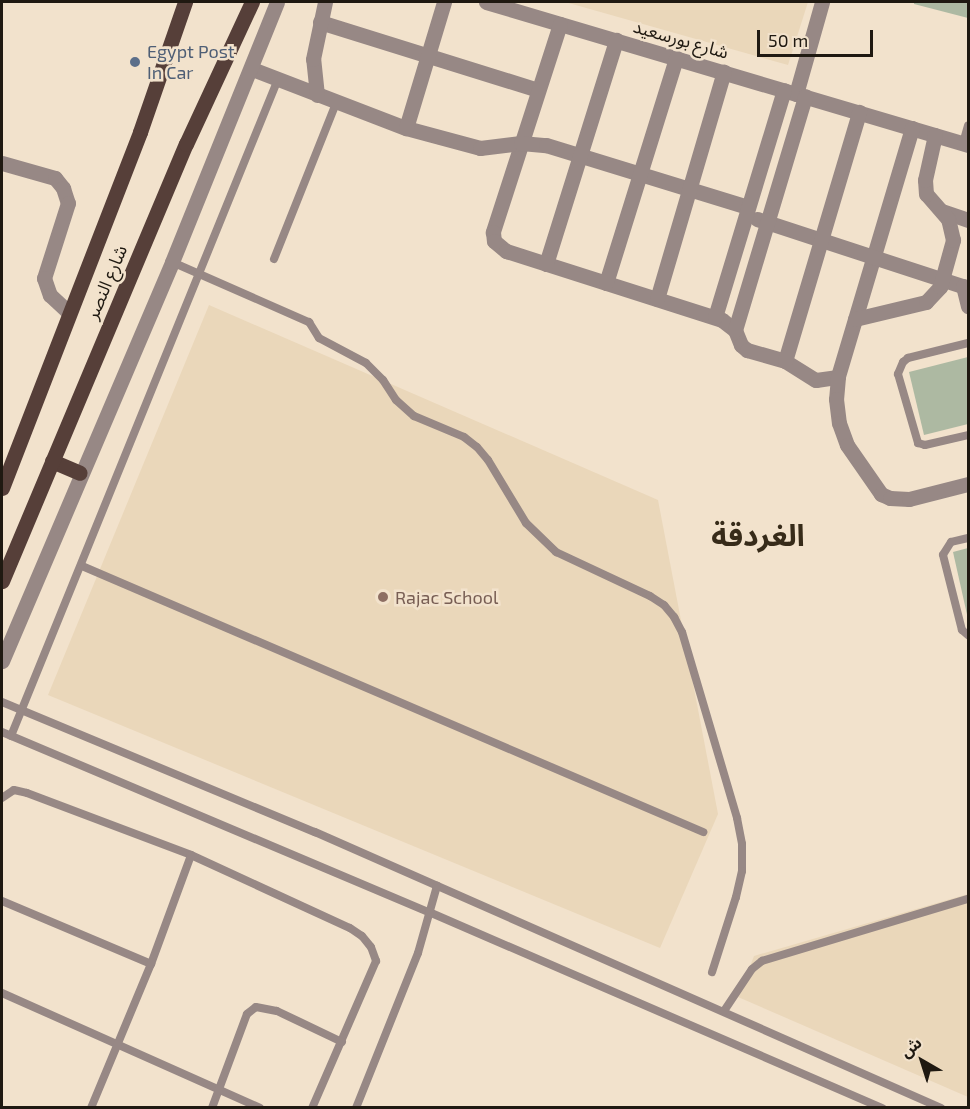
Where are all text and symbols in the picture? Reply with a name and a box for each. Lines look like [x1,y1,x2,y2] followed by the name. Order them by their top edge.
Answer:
[631,15,731,63] street label: شارع بورسعيد
[760,18,876,56] scale bar
[768,29,808,51] text: 50 m
[147,41,235,84] place label: Egypt Post In Car
[128,55,142,69] marker: Egypt Post In Car
[81,242,131,322] street label: شارع النصر
[711,516,805,552] district label: الغردقة
[395,586,498,608] place label: Rajac School
[376,590,390,604] marker: Rajac School
[892,1031,952,1091] north arrow
[896,1032,925,1061] text: ش

